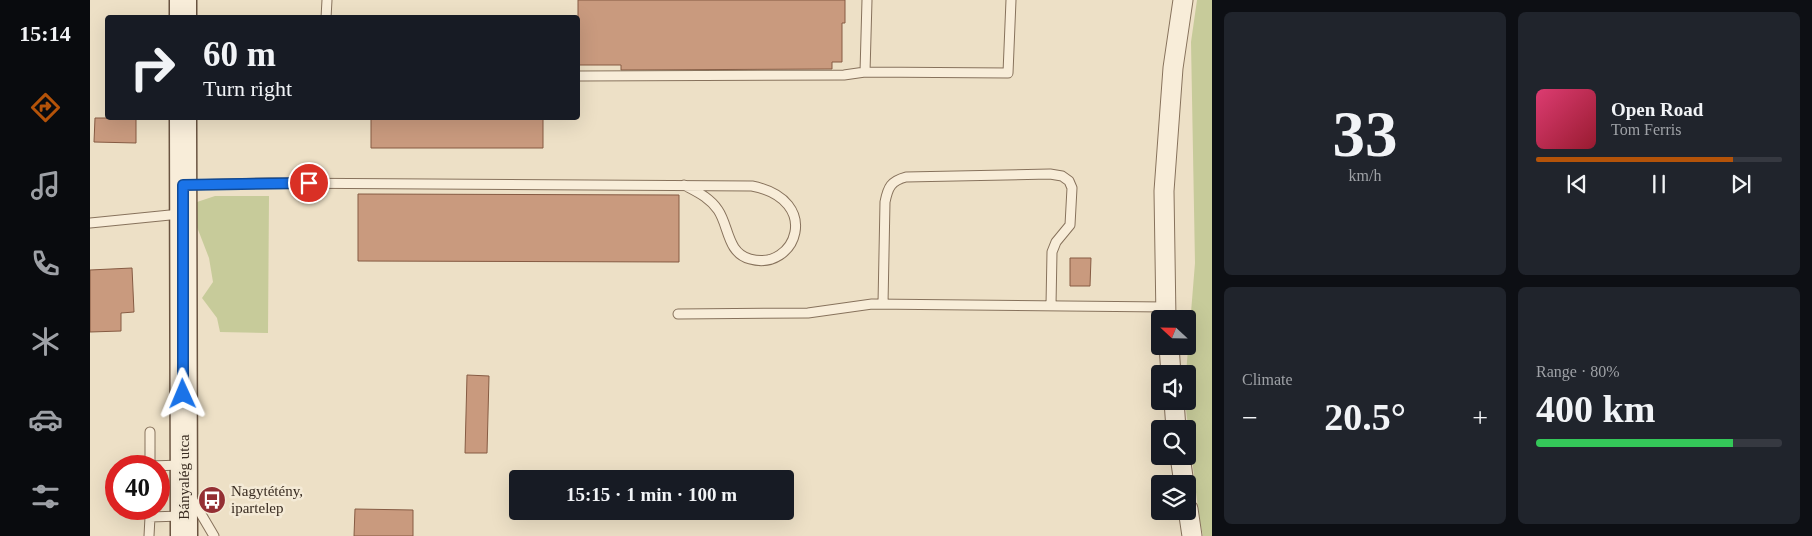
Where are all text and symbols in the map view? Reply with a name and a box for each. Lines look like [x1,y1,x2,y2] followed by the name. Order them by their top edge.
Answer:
[19,21,71,46] text: 15:14
[120,35,185,100] icon: right
[203,35,276,74] text: 60 m
[203,76,292,101] text: Turn right
[28,90,63,125] icon: directions
[1333,98,1398,170] text: 33
[1611,99,1703,120] text: Open Road
[1611,121,1681,138] text: Tom Ferris
[288,162,330,204] pin
[1349,167,1381,184] text: km/h
[28,168,63,203] icon: music
[295,169,323,197] icon: arrive
[1563,170,1591,198] icon: previous
[1645,170,1673,198] icon: pause
[1727,170,1755,198] icon: next
[28,246,63,281] icon: phone
[1151,310,1196,355] north arrow
[1151,310,1196,520] map controls
[28,324,63,359] icon: climate
[1536,363,1620,380] text: Range · 80%
[1151,365,1196,410] button: sound
[156,367,208,419] position arrow
[1242,371,1293,388] text: Climate
[1536,388,1655,430] text: 400 km
[1324,396,1406,438] text: 20.5°
[28,402,63,437] icon: car
[1242,402,1258,433] text: −
[1472,402,1488,433] text: +
[1151,420,1196,465] button: search
[176,434,192,520] street label: Bányalég utca
[105,455,170,520] speed limit sign: 40
[1151,475,1196,520] button: layers
[28,479,63,514] icon: filters
[231,483,303,516] place label: Nagytétény, ipartelep
[566,484,737,505] text: 15:15 · 1 min · 100 m
[197,485,227,515] bus stop icon: Nagytétény, ipartelep

